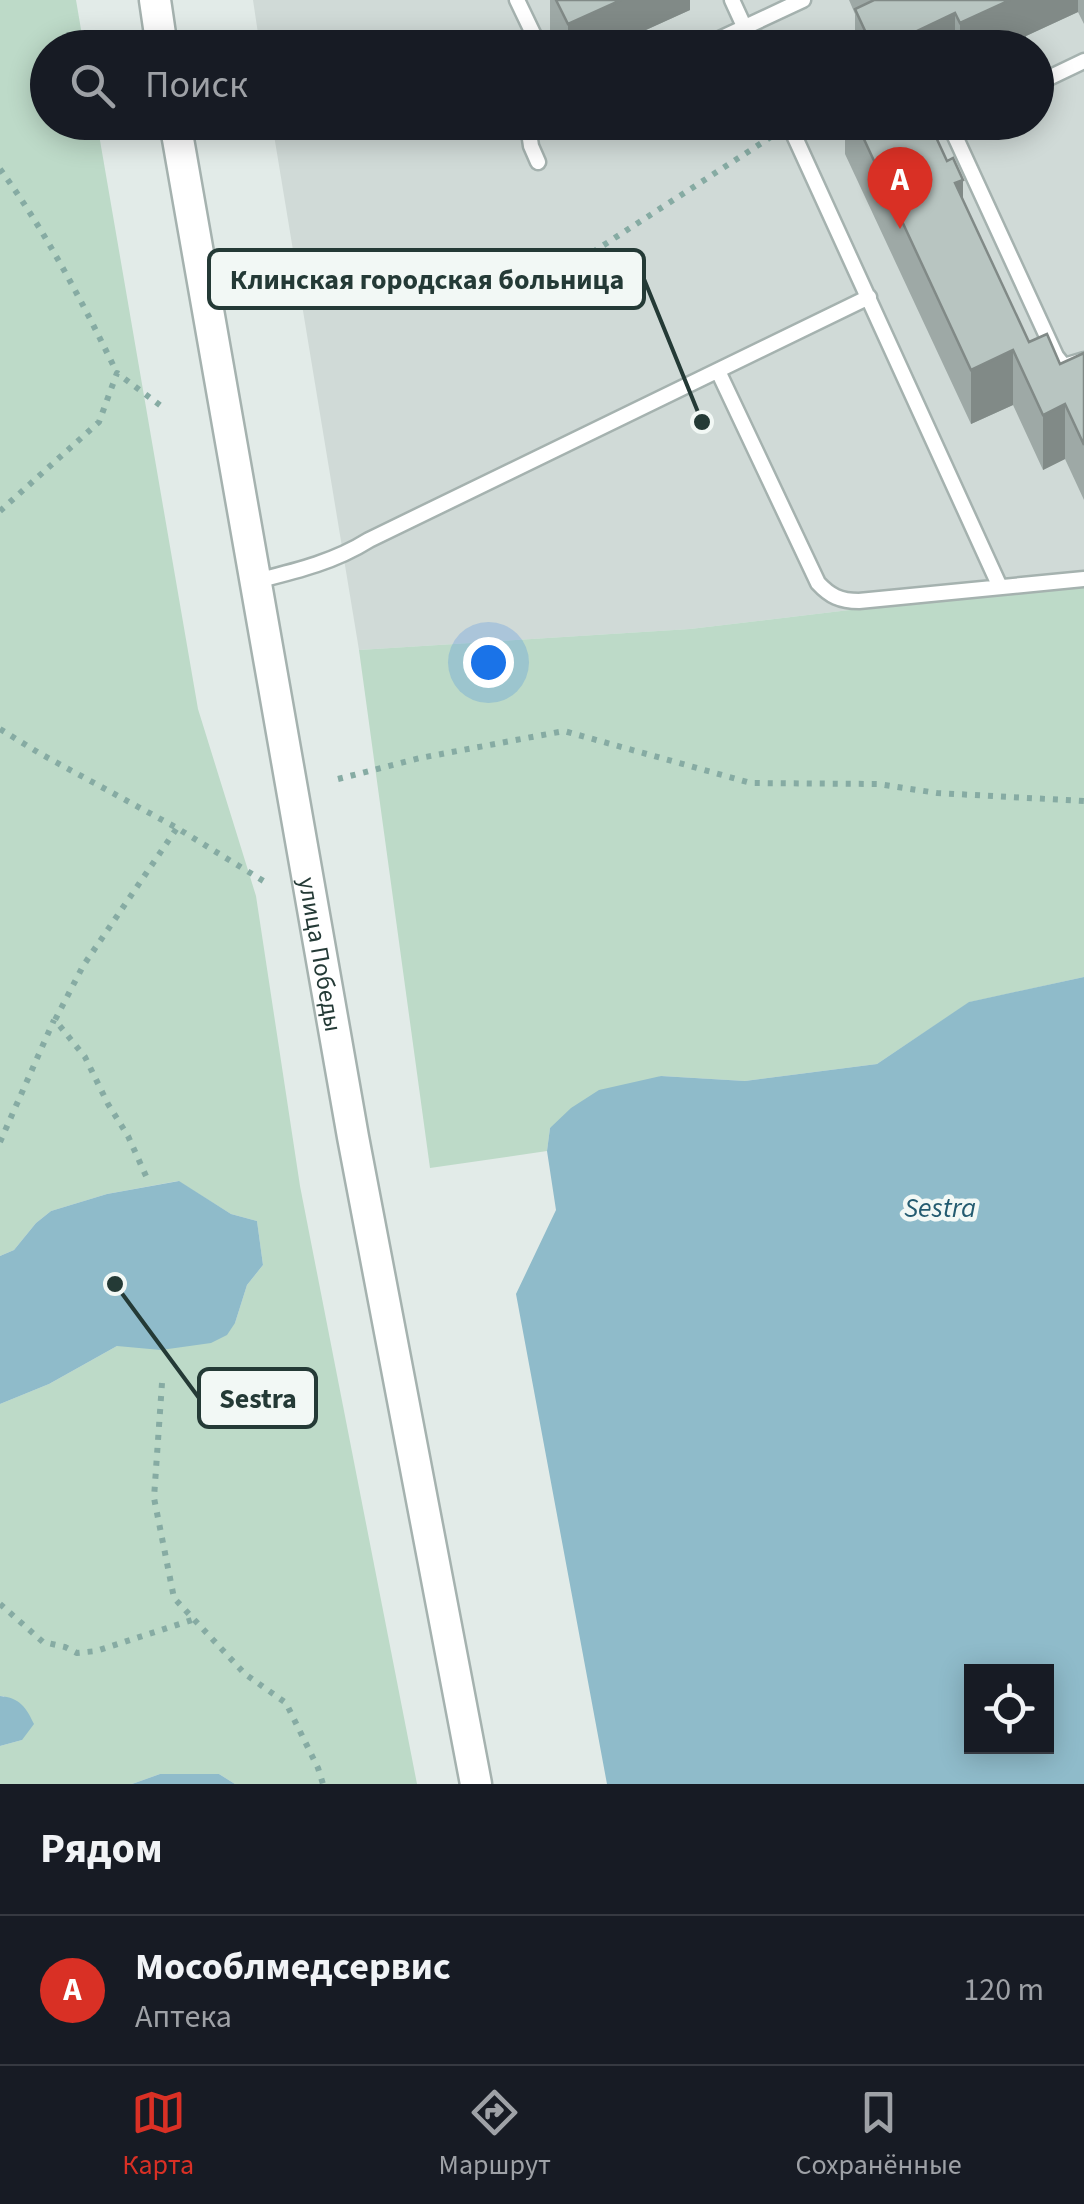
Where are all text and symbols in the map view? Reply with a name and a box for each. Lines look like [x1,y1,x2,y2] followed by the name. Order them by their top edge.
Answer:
[30,30,1054,140] search box
[65,58,120,113] icon: search
[145,58,248,112] text: Поиск
[868,146,932,229] pin: A
[209,250,644,308] callout: Клинская городская больница
[230,260,624,300] text: Клинская городская больница
[463,637,514,688] your location
[289,874,351,1035] street label: улица Победы
[904,1188,976,1228] water label: Sestra
[199,1369,316,1427] callout: Sestra
[219,1379,297,1419] text: Sestra
[964,1664,1054,1754] map controls
[964,1664,1054,1754] button: locate
[40,1819,163,1879] text: Рядом
[135,1940,451,1994] text: Мособлмедсервис
[63,1967,82,2013] text: A
[963,1967,1044,2013] text: 120 m
[135,1994,232,2040] text: Аптека
[122,2085,194,2185] tab: Карта
[439,2085,551,2185] tab: Маршрут
[795,2085,962,2185] tab: Сохранённые

